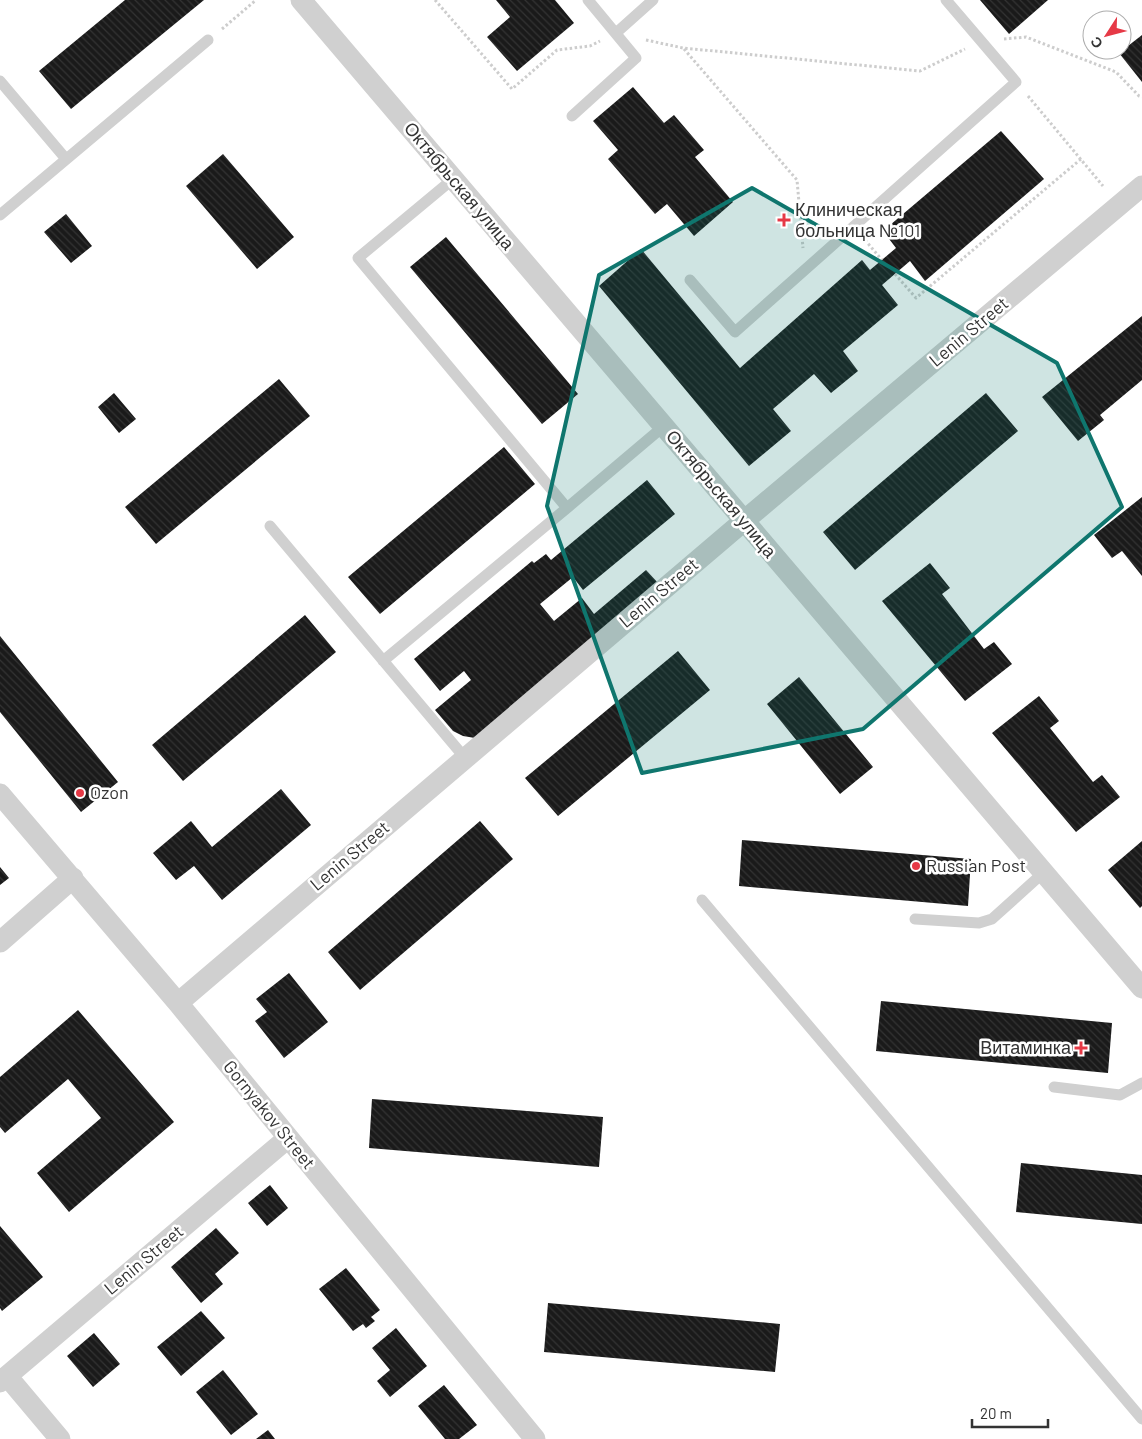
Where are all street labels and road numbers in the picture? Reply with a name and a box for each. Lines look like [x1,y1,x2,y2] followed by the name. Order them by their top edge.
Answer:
[400,117,520,254] street label: Октябрьская улица
[924,292,1012,371] street label: Lenin Street
[662,425,782,562] street label: Октябрьская улица
[614,553,702,632] street label: Lenin Street
[305,816,393,895] street label: Lenin Street
[219,1056,320,1173] street label: Gornyakov Street
[99,1220,187,1299] street label: Lenin Street

